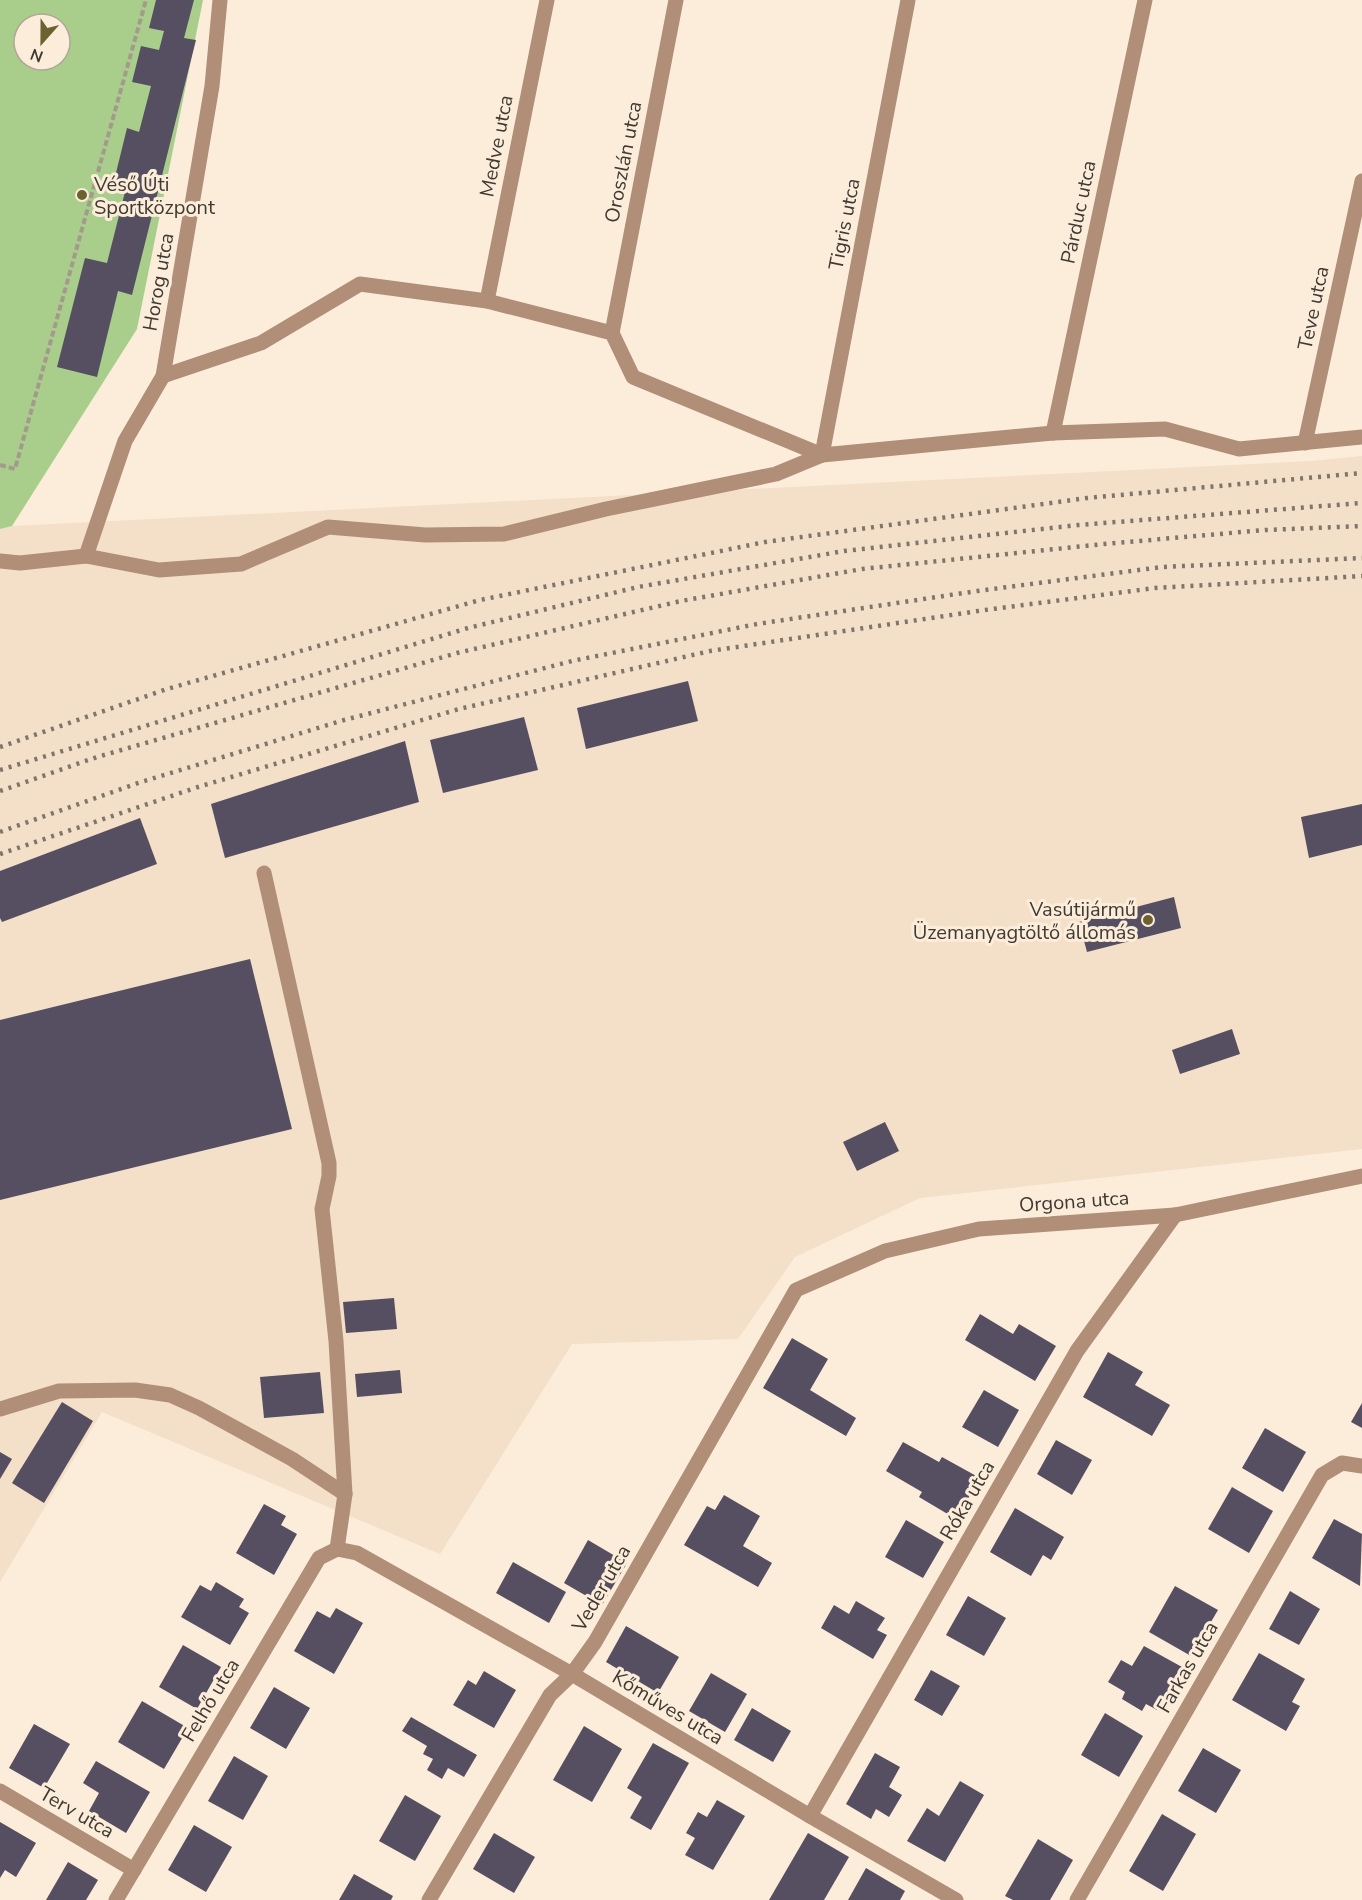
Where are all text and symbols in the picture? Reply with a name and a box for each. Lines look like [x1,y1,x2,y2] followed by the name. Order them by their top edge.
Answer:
[12,12,72,72] north arrow
[27,43,47,67] text: N
[473,93,520,199] street label: Medve utca
[598,99,648,225] street label: Oroszlán utca
[1054,158,1103,266] street label: Párduc utca
[93,171,216,221] place label: Véső Úti Sportközpont
[822,176,867,272] street label: Tigris utca
[75,188,89,202] marker: Véső Úti Sportközpont
[137,231,180,333] street label: Horog utca
[1291,264,1336,352] street label: Teve utca
[913,896,1136,946] place label: Vasútijármű Üzemanyagtöltő állomás
[1141,913,1155,927] marker: Vasútijármű Üzemanyagtöltő állomás
[1018,1184,1130,1219] street label: Orgona utca
[934,1455,1001,1545] street label: Róka utca
[565,1540,637,1637] street label: Veder utca
[1150,1617,1224,1718] street label: Farkas utca
[175,1654,246,1747] street label: Felhő utca
[607,1664,728,1751] street label: Kőműves utca
[34,1780,119,1845] street label: Terv utca

